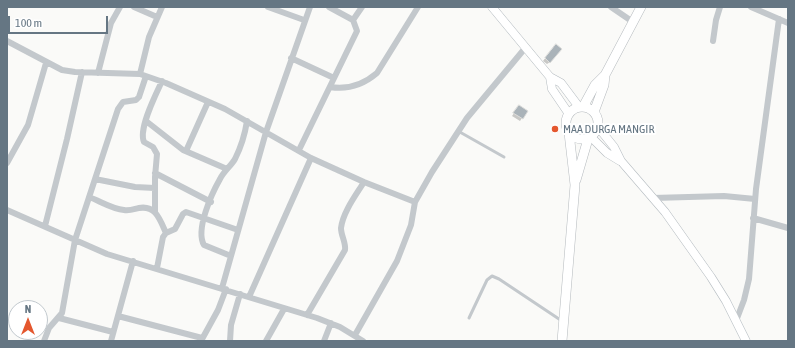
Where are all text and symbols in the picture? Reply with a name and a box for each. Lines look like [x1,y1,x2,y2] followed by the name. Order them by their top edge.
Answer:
[10,8,110,34] scale bar
[15,16,42,30] text: 100 m
[563,122,654,136] place label: MAA DURGA MANGIR
[550,124,560,134] marker: MAA DURGA MANGIR
[8,300,48,340] north arrow
[25,303,31,315] text: N

